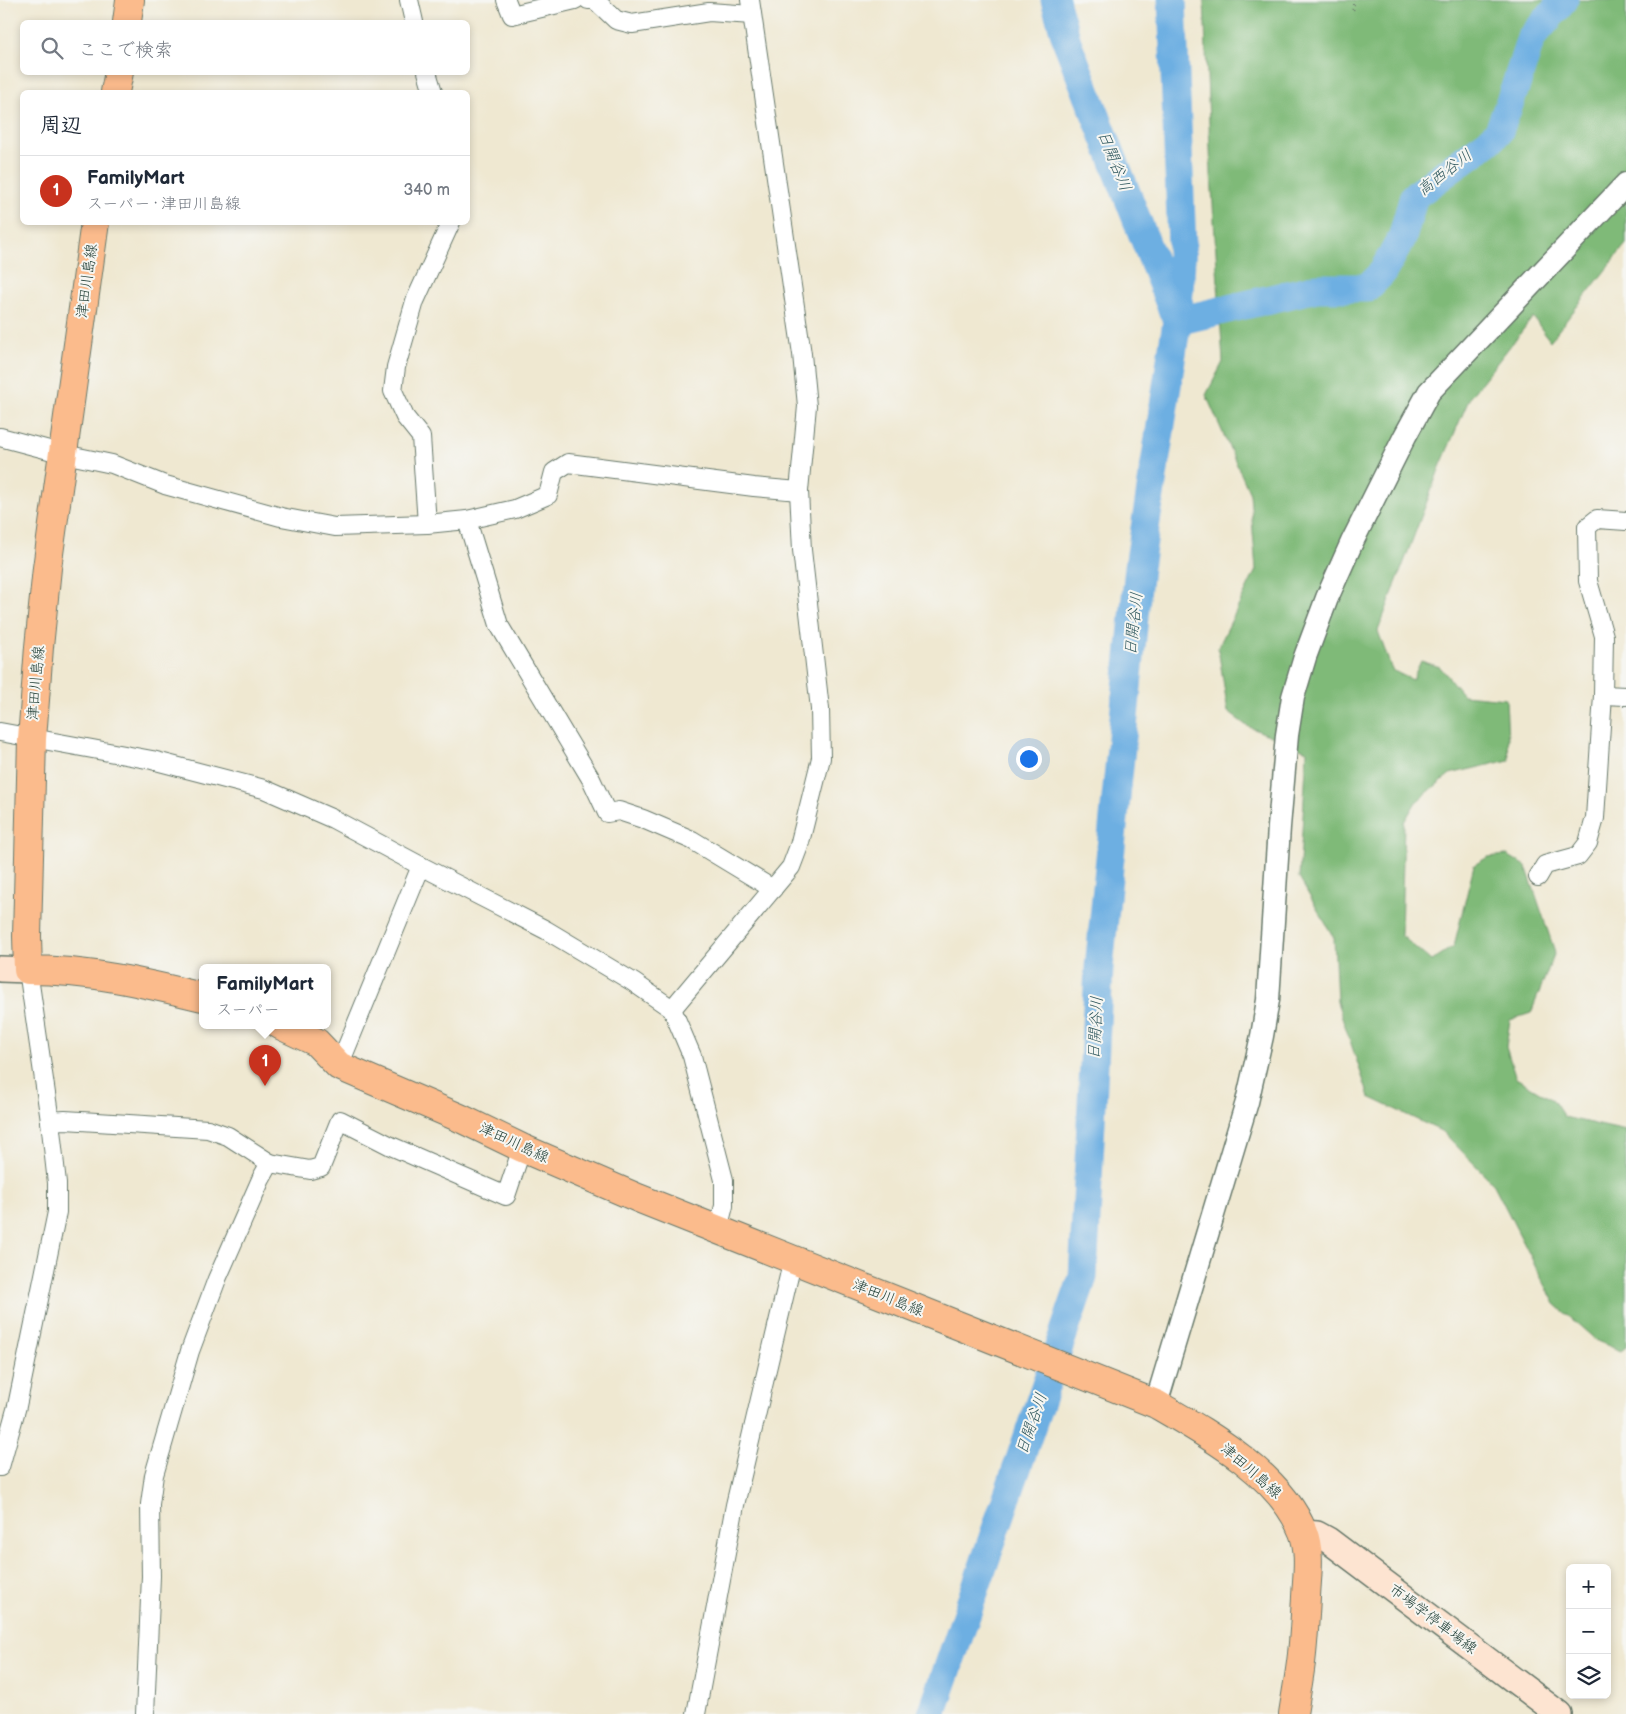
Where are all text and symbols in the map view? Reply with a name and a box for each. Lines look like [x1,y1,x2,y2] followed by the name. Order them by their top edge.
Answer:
[20,20,470,75] search box
[38,34,66,62] icon: search
[78,39,173,62] text: ここで検索
[40,113,82,138] text: 周辺
[1093,128,1135,194] water label: 日開谷川
[1414,146,1476,200] water label: 高西谷川
[87,167,185,190] text: FamilyMart
[53,181,59,200] text: 1
[403,181,450,200] text: 340 m
[87,195,241,214] text: スーパー · 津田川島線
[72,243,102,319] street label: 津田川島線
[1121,591,1147,657] water label: 日開谷川
[23,645,49,721] street label: 津田川島線
[1016,746,1042,772] your location
[199,964,331,1029] popup
[216,973,314,996] text: FamilyMart
[1085,996,1107,1060] water label: 日開谷川
[216,1001,280,1020] text: スーパー
[249,1045,281,1086] pin: 1
[476,1119,552,1167] street label: 津田川島線
[850,1275,926,1321] street label: 津田川島線
[1013,1391,1051,1457] water label: 日開谷川
[1216,1439,1286,1503] street label: 津田川島線
[1566,1564,1611,1699] map controls
[1566,1564,1611,1609] button: +
[1385,1580,1481,1658] street label: 市場学停車場線
[1566,1609,1611,1654] button: −
[1566,1654,1611,1699] button: layers

